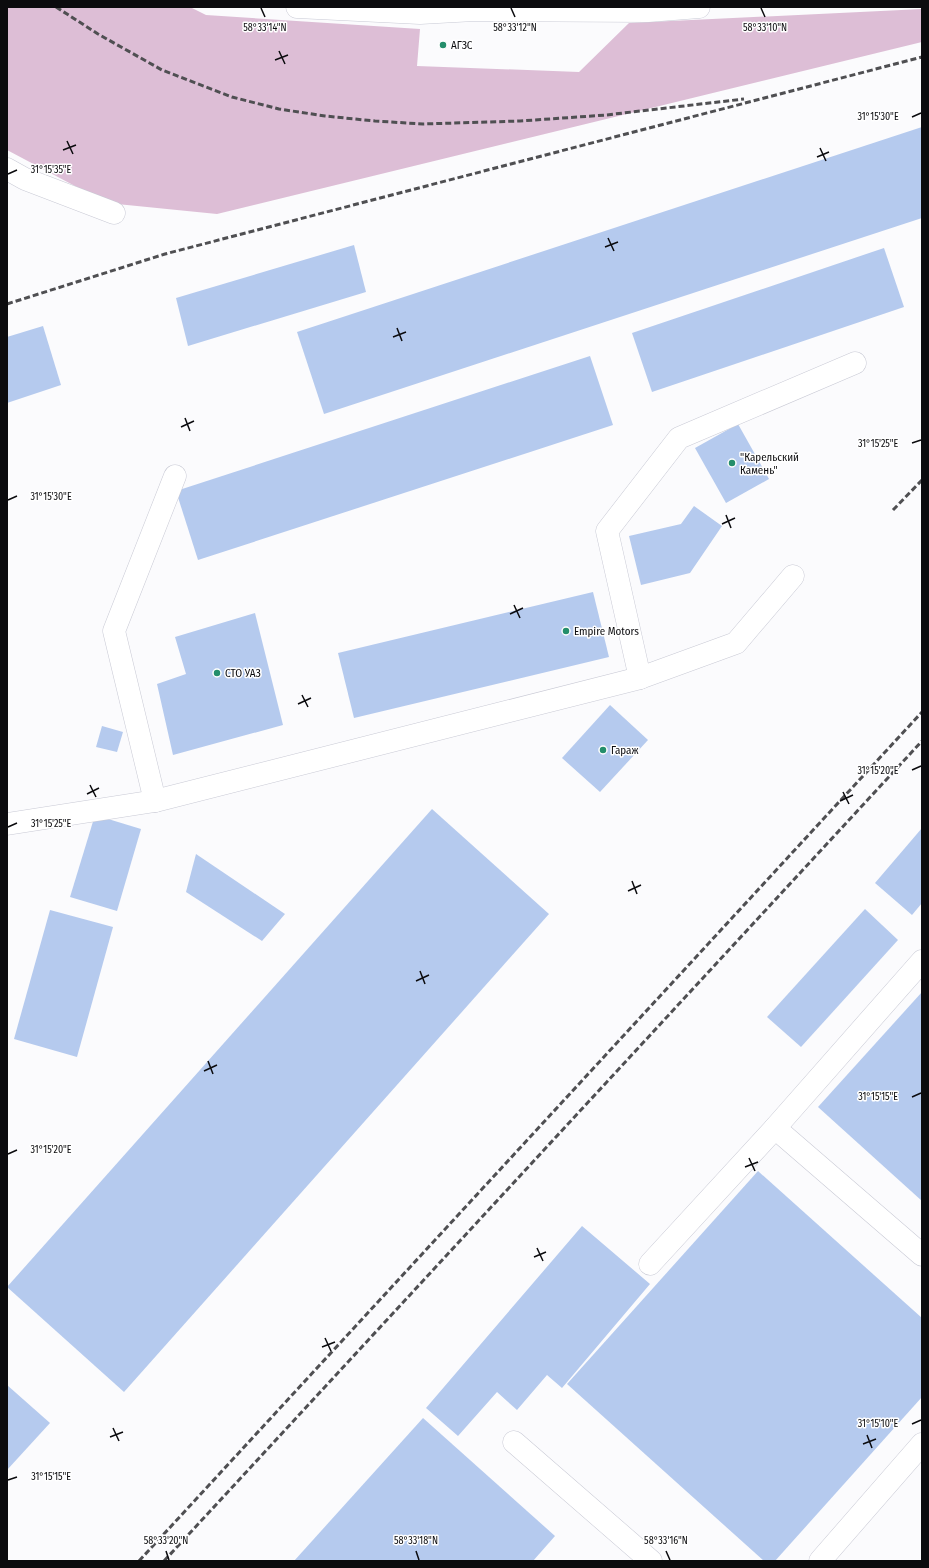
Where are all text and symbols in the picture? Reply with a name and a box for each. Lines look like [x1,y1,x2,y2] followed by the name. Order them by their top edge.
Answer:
[243,22,287,34] text: 58°33'14"N
[493,22,537,34] text: 58°33'12"N
[743,22,787,34] text: 58°33'10"N
[451,39,473,52] place label: АГЗС
[438,40,448,50] marker: АГЗС
[857,111,899,123] text: 31°15'30"E
[31,164,71,176] text: 31°15'35"E
[858,438,898,450] text: 31°15'25"E
[740,451,799,477] place label: "Карельский Камень"
[727,458,737,468] marker: "Карельский Камень"
[30,491,72,503] text: 31°15'30"E
[574,625,639,638] place label: Empire Motors
[561,626,571,636] marker: Empire Motors
[225,667,261,680] place label: СТО УАЗ
[212,668,222,678] marker: СТО УАЗ
[611,744,639,757] place label: Гараж
[598,745,608,755] marker: Гараж
[857,765,899,777] text: 31°15'20"E
[31,818,71,830] text: 31°15'25"E
[858,1091,898,1103] text: 31°15'15"E
[30,1144,72,1156] text: 31°15'20"E
[858,1418,899,1430] text: 31°15'10"E
[31,1471,71,1483] text: 31°15'15"E
[144,1535,188,1547] text: 58°33'20"N
[394,1535,438,1547] text: 58°33'18"N
[644,1535,688,1547] text: 58°33'16"N

